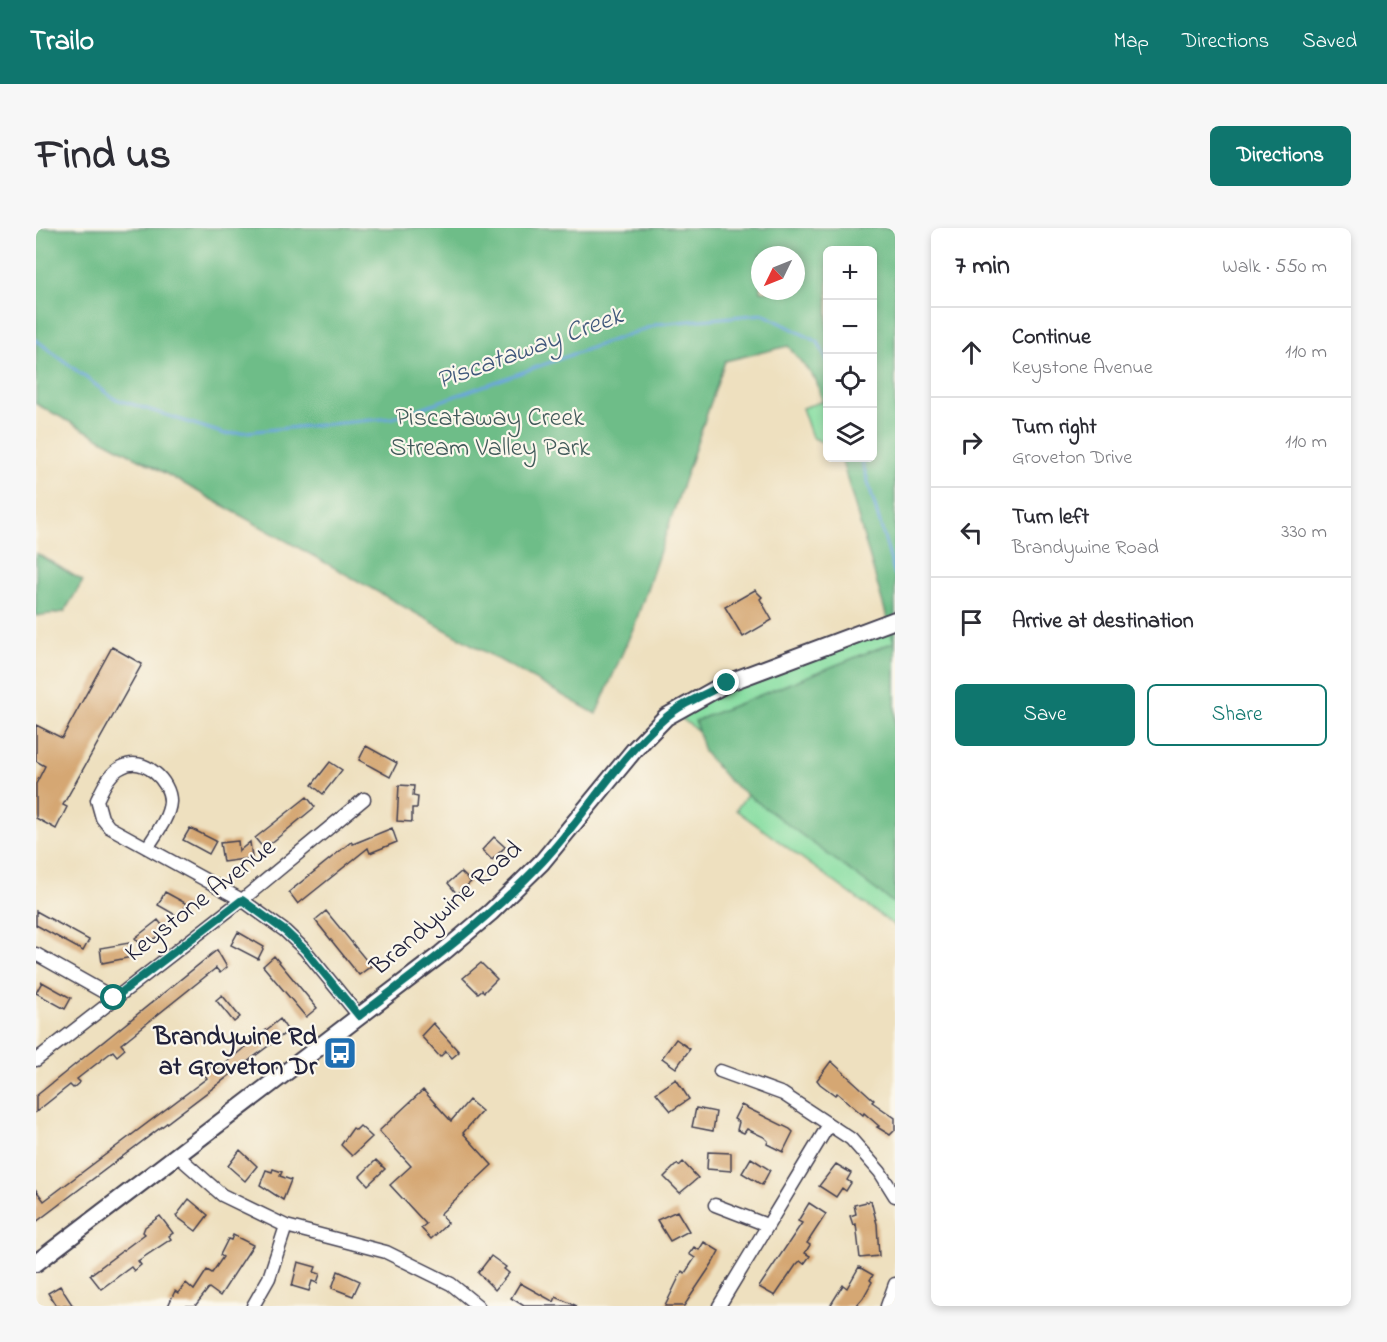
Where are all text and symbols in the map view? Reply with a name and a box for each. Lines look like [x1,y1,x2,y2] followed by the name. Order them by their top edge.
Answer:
[30,22,94,63] text: Trailo
[1113,27,1149,57] text: Map
[1182,27,1269,57] text: Directions
[1302,27,1357,57] text: Saved
[36,126,171,187] text: Find us
[1210,126,1351,186] button: Directions
[751,246,805,300] north arrow
[823,246,877,462] map controls
[823,246,877,300] button: +
[955,248,1010,286] text: 7 min
[1222,253,1327,282] text: Walk · 550 m
[431,297,630,401] water label: Piscataway Creek
[823,300,877,354] button: −
[1012,322,1091,354] text: Continue
[955,336,988,369] icon: ahead
[1285,338,1327,367] text: 110 m
[823,354,877,408] button: locate
[1012,354,1153,383] text: Keystone Avenue
[390,400,591,468] park label: Piscataway Creek Stream Valley Park
[823,408,877,462] button: layers
[1012,412,1097,444] text: Turn right
[955,426,988,459] icon: right
[1285,428,1327,457] text: 110 m
[1012,444,1132,473] text: Groveton Drive
[1012,502,1089,534] text: Turn left
[955,516,988,549] icon: left
[1281,518,1327,547] text: 330 m
[1012,534,1159,563] text: Brandywine Road
[955,606,988,639] icon: arrive
[1012,606,1194,638] text: Arrive at destination
[713,669,739,695] route end
[955,684,1135,746] button: Save
[1147,684,1327,746] button: Share
[117,830,285,972] street label: Keystone Avenue
[362,832,532,987] street label: Brandywine Road
[100,984,126,1010] route start
[153,1019,318,1087] place label: Brandywine Rd at Groveton Dr
[322,1035,358,1071] bus stop icon: Brandywine Rd at Groveton Dr

